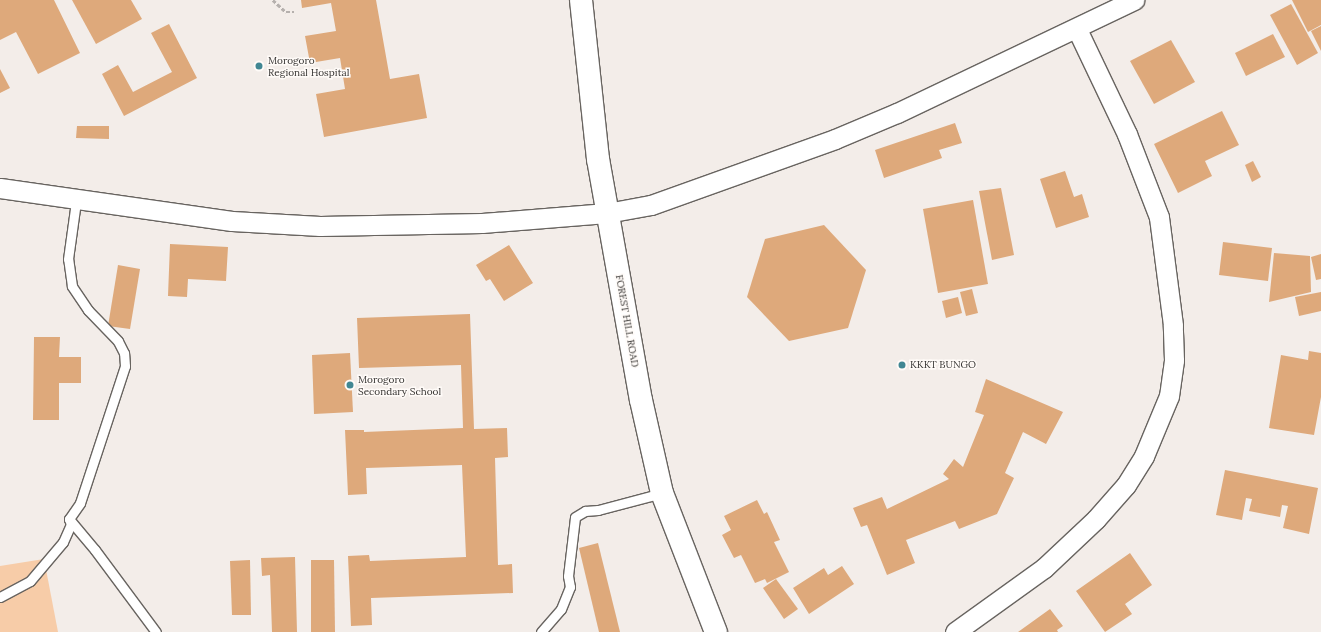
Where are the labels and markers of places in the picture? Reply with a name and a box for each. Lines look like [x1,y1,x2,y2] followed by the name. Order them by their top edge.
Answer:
[268,54,349,78] place label: Morogoro Regional Hospital
[253,60,265,72] marker: Morogoro Regional Hospital
[910,359,976,371] place label: KKKT BUNGO
[897,360,907,370] marker: KKKT BUNGO
[358,373,441,396] place label: Morogoro Secondary School
[345,380,355,390] marker: Morogoro Secondary School

